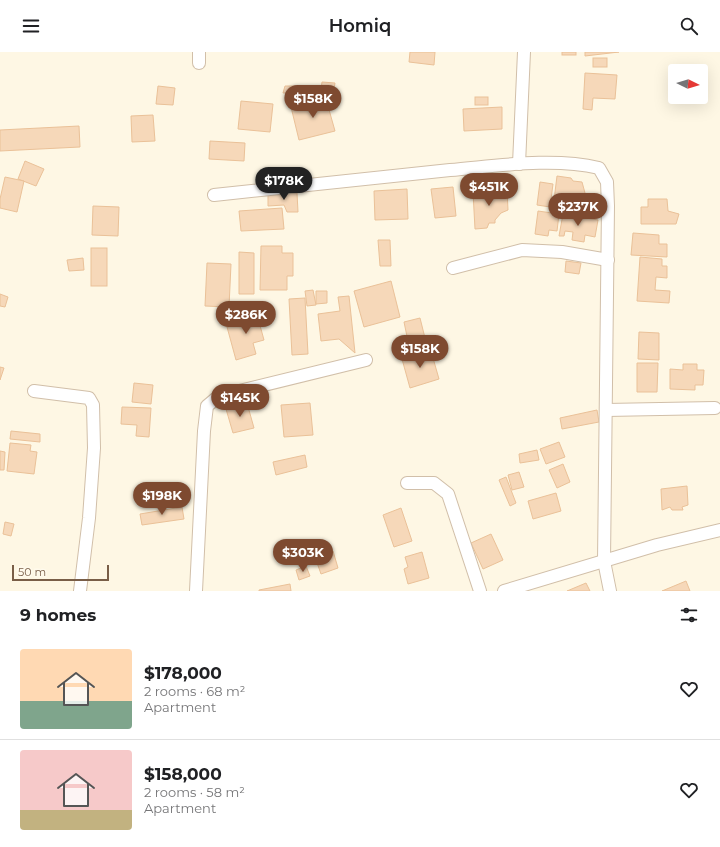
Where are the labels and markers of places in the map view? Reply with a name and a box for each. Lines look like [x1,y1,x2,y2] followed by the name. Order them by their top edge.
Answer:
[285,85,341,119] pin: $158K
[256,167,312,201] pin: $178K
[461,173,517,207] pin: $451K
[550,193,606,227] pin: $237K
[218,301,274,335] pin: $286K
[392,335,448,369] pin: $158K
[212,384,268,418] pin: $145K
[134,482,190,516] pin: $198K
[275,539,331,573] pin: $303K

